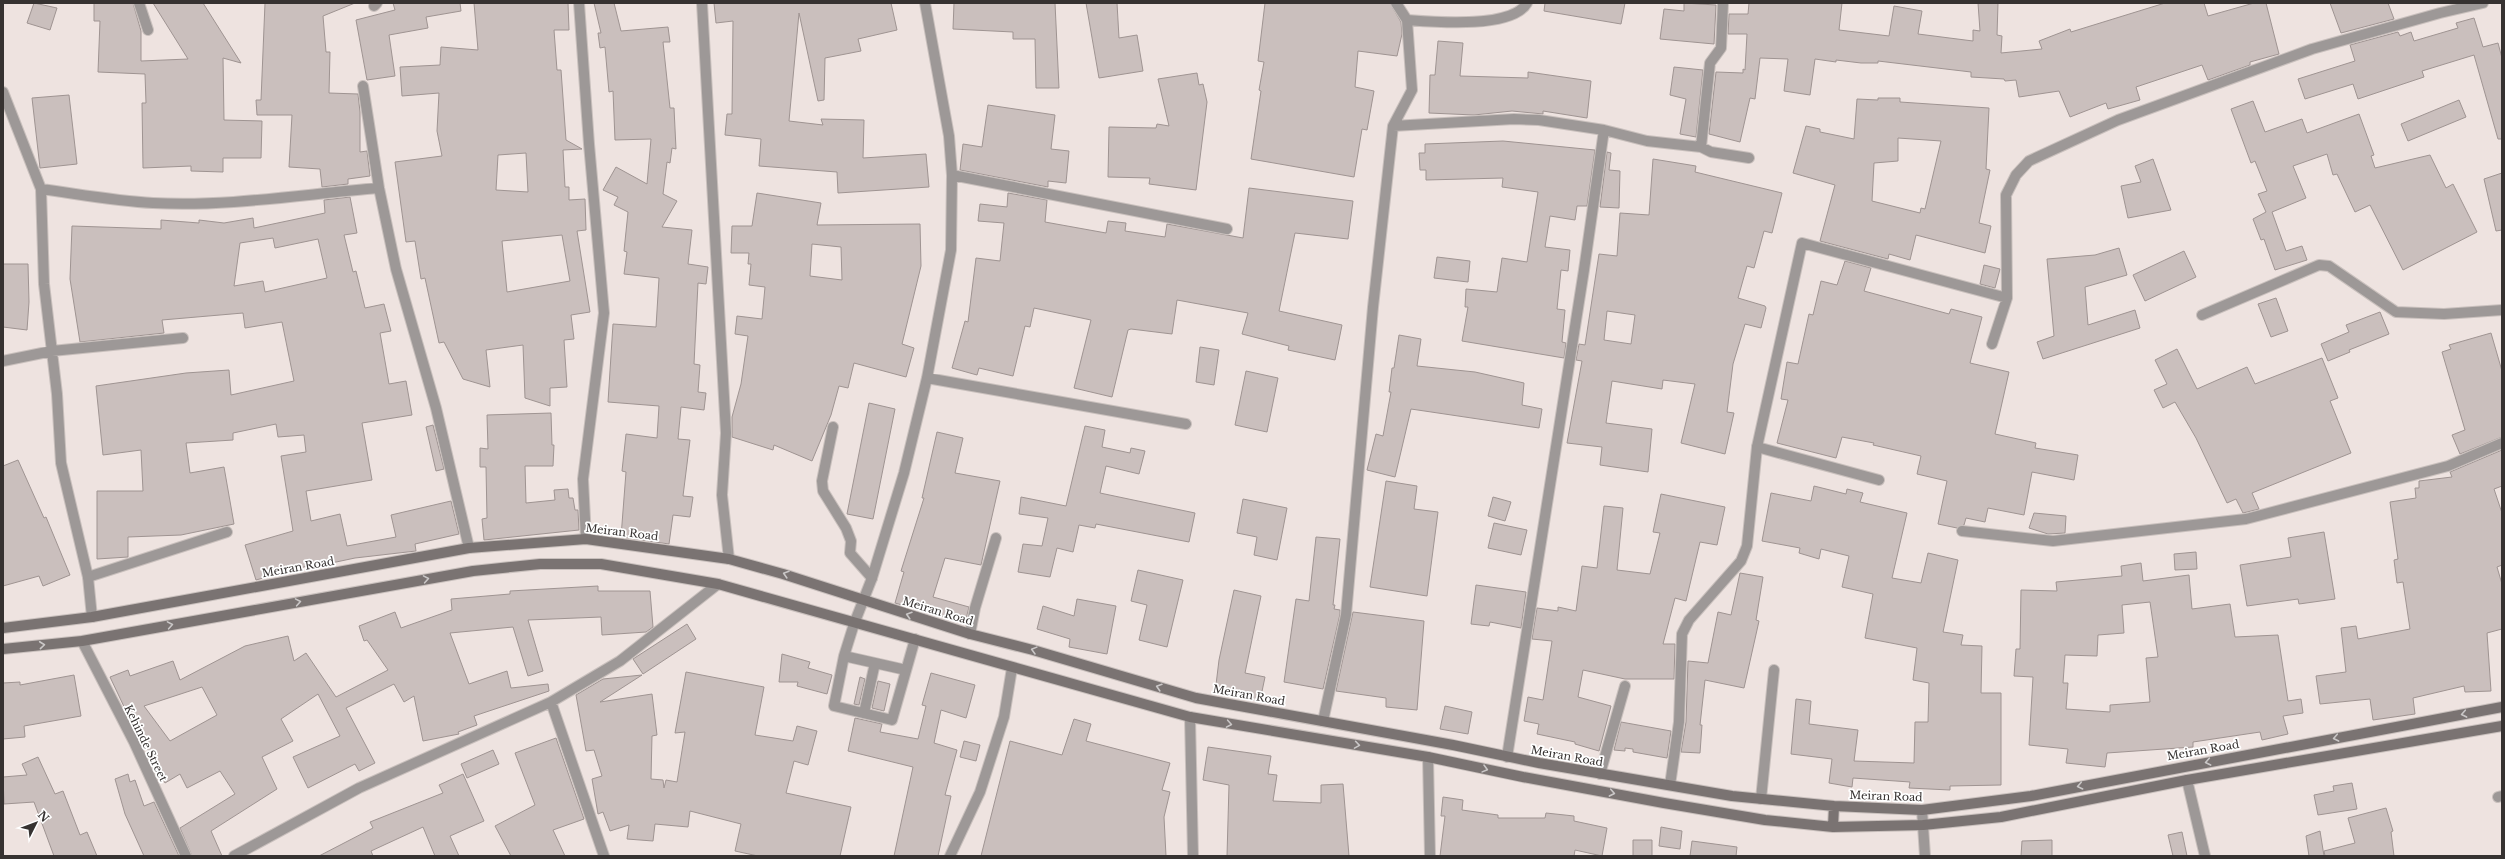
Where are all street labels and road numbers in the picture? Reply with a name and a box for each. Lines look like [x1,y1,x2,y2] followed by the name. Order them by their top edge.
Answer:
[585,521,660,543] street label: Meiran Road
[261,554,336,580] street label: Meiran Road
[901,594,976,629] street label: Meiran Road
[1212,682,1287,708] street label: Meiran Road
[121,702,171,784] street label: Kehinde Street
[2166,737,2241,763] street label: Meiran Road
[1530,743,1605,769] street label: Meiran Road
[1849,788,1923,804] street label: Meiran Road

